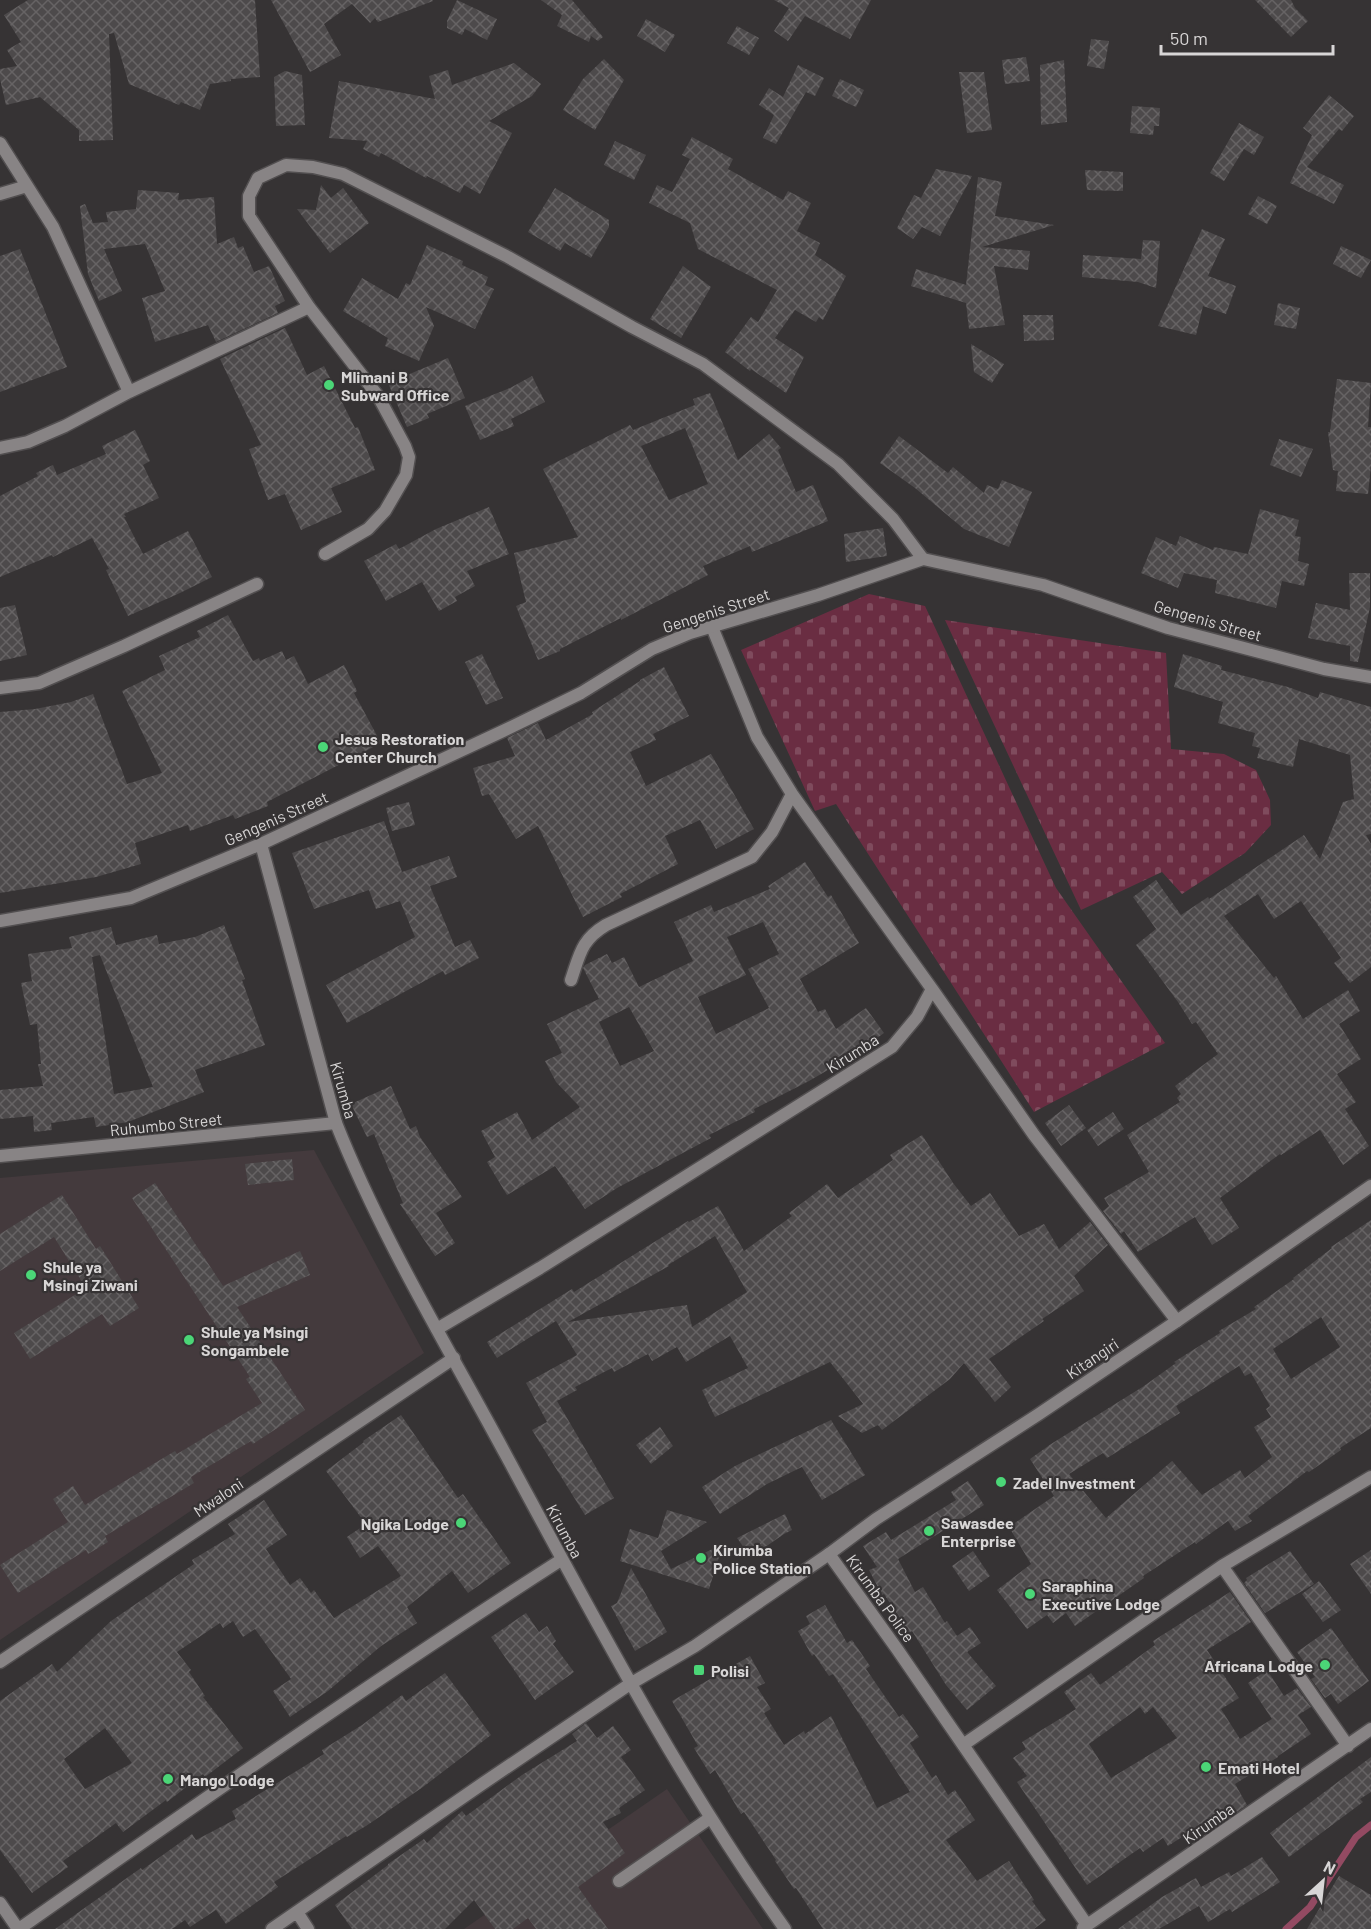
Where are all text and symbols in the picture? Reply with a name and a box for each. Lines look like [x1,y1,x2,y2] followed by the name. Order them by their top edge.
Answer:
[1161,18,1334,56] scale bar
[1170,27,1208,49] text: 50 m
[341,367,450,404] place label: Mlimani B Subward Office
[322,378,336,392] marker: Mlimani B Subward Office
[660,584,772,636] street label: Gengenis Street
[1152,596,1264,644] street label: Gengenis Street
[335,729,464,766] place label: Jesus Restoration Center Church
[316,740,330,754] marker: Jesus Restoration Center Church
[221,787,331,849] street label: Gengenis Street
[822,1029,882,1077] street label: Kirumba
[327,1059,361,1121] street label: Kirumba
[109,1109,223,1139] street label: Ruhumbo Street
[43,1257,138,1294] place label: Shule ya Msingi Ziwani
[24,1268,38,1282] marker: Shule ya Msingi Ziwani
[201,1322,308,1359] place label: Shule ya Msingi Songambele
[182,1333,196,1347] marker: Shule ya Msingi Songambele
[1062,1334,1122,1382] street label: Kitangiri
[189,1473,247,1521] street label: Mwaloni
[1013,1473,1135,1492] place label: Zadel Investment
[994,1475,1008,1489] marker: Zadel Investment
[543,1501,587,1561] street label: Kirumba
[941,1513,1016,1550] place label: Sawasdee Enterprise
[361,1514,449,1533] place label: Ngika Lodge
[454,1516,468,1530] marker: Ngika Lodge
[922,1524,936,1538] marker: Sawasdee Enterprise
[713,1540,811,1577] place label: Kirumba Police Station
[843,1550,919,1646] street label: Kirumba Police
[694,1551,708,1565] marker: Kirumba Police Station
[1042,1576,1160,1613] place label: Saraphina Executive Lodge
[1023,1587,1037,1601] marker: Saraphina Executive Lodge
[1204,1656,1313,1675] place label: Africana Lodge
[1318,1658,1332,1672] marker: Africana Lodge
[711,1661,749,1680] place label: Polisi
[692,1663,706,1677] marker: Polisi
[1218,1758,1300,1777] place label: Emati Hotel
[1199,1760,1213,1774] marker: Emati Hotel
[180,1770,275,1789] place label: Mango Lodge
[161,1772,175,1786] marker: Mango Lodge
[1179,1798,1237,1848] street label: Kirumba
[1293,1851,1353,1911] north arrow
[1321,1856,1339,1878] text: N

